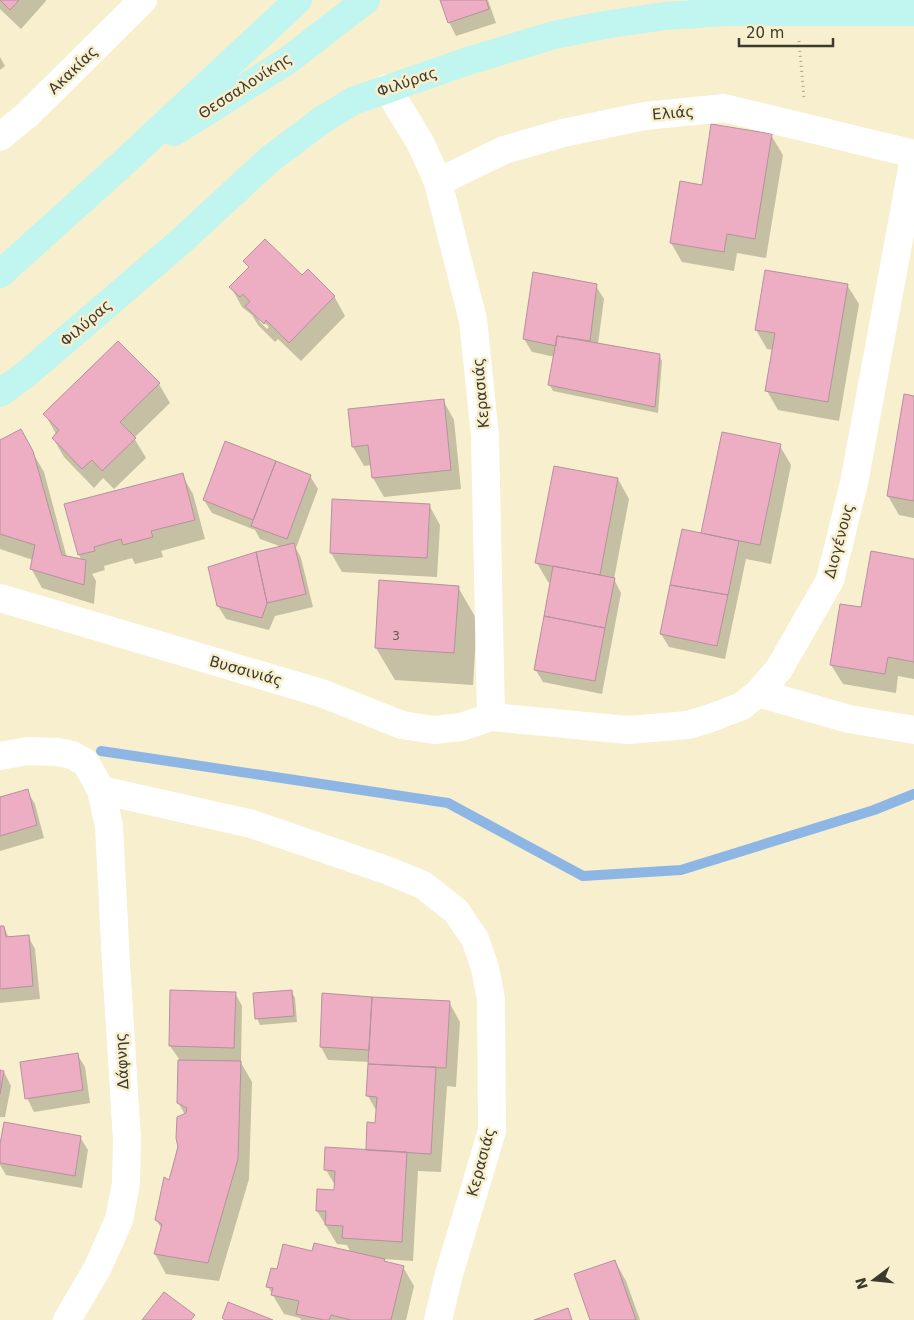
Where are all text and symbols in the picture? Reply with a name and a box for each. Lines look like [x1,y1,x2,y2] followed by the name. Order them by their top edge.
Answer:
[739,15,833,47] scale bar
[746,24,784,42] text: 20 m
[45,42,101,98] street label: Ακακίας
[195,49,295,123] street label: Θεσσαλονίκης
[374,63,440,101] street label: Φιλύρας
[651,102,695,124] street label: Ελιάς
[56,296,116,350] street label: Φιλύρας
[469,357,493,429] street label: Κερασιάς
[820,502,858,580] street label: Διογένους
[392,629,400,643] house number: 3
[207,652,285,690] street label: Βυσσινιάς
[112,1032,132,1090] street label: Δάφνης
[463,1126,499,1198] street label: Κερασιάς
[849,1255,899,1305] north arrow
[852,1276,871,1291] text: N

